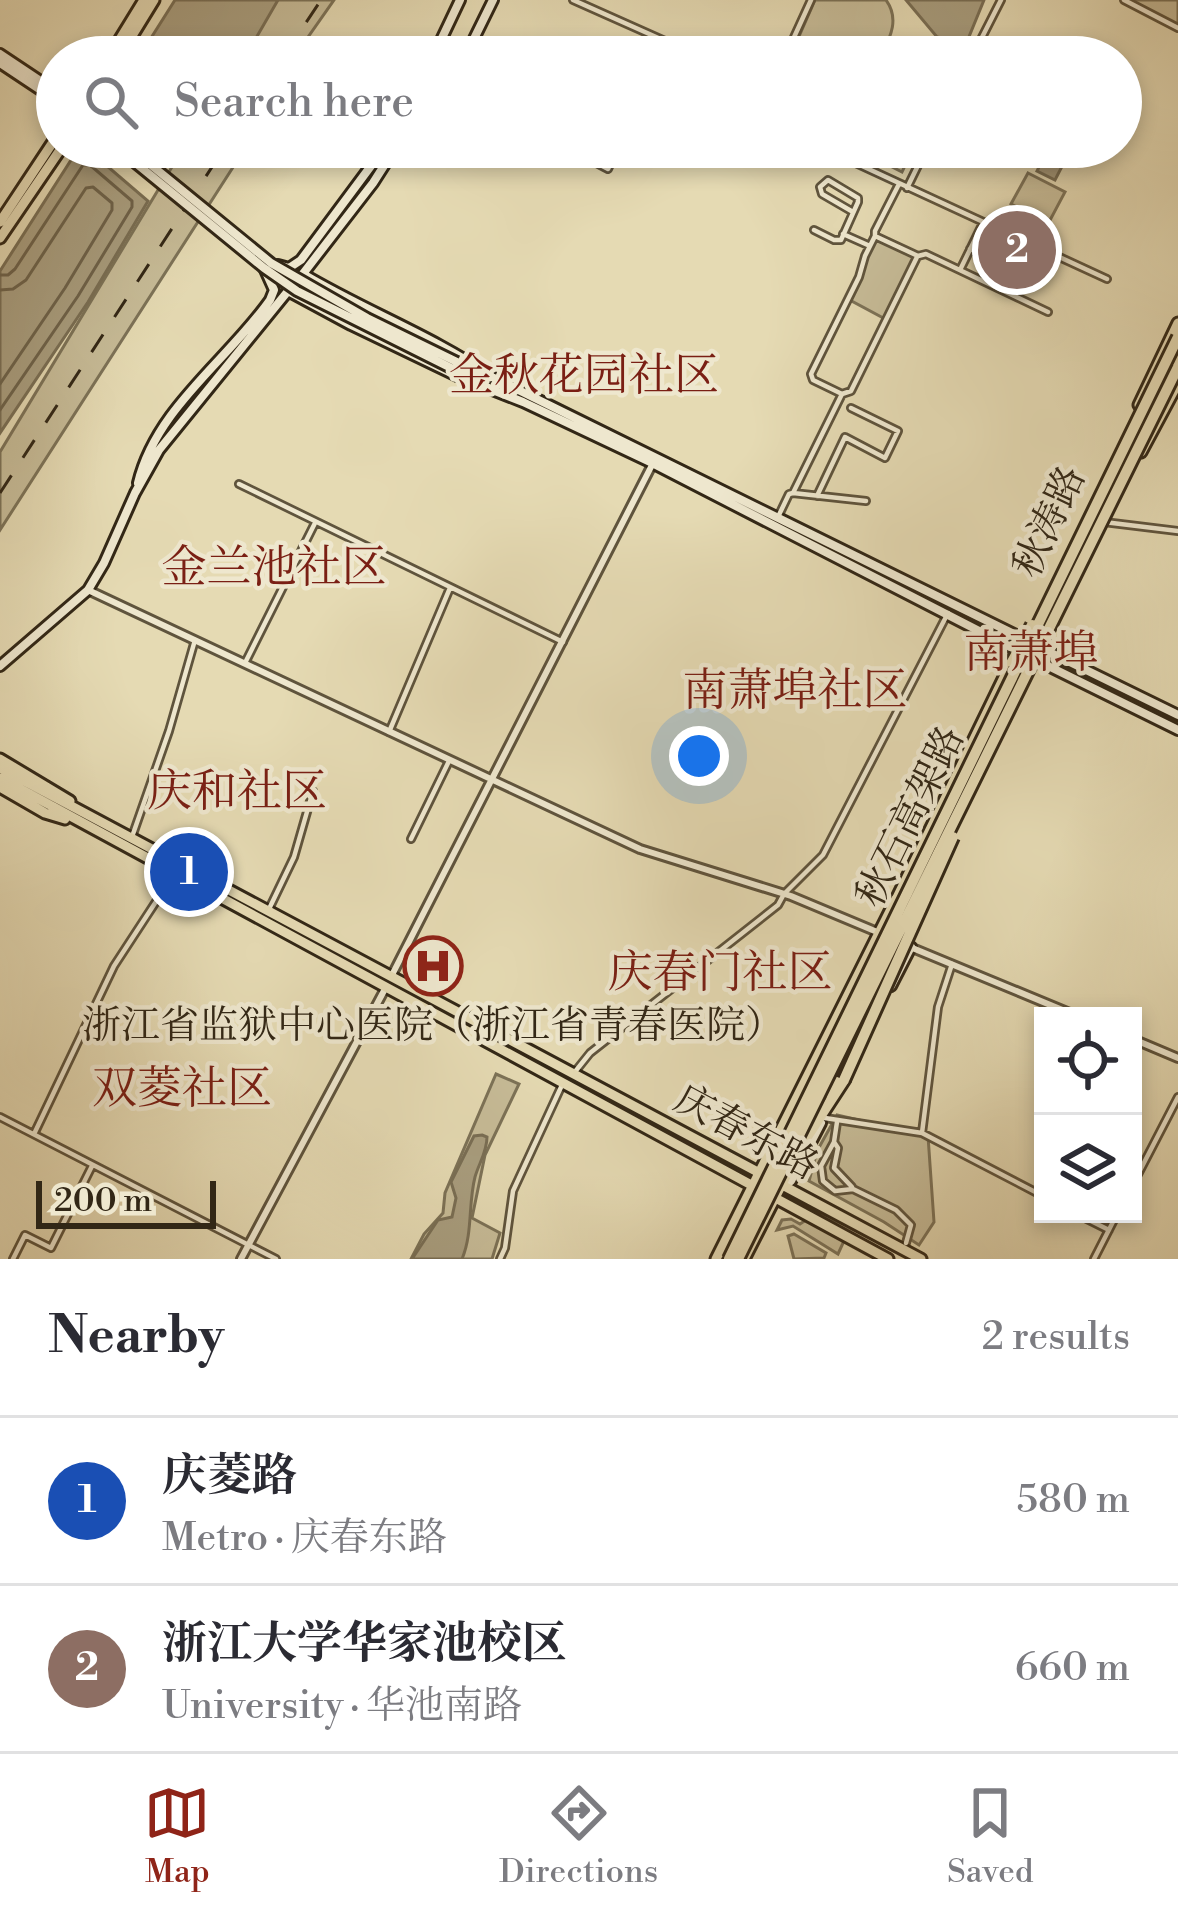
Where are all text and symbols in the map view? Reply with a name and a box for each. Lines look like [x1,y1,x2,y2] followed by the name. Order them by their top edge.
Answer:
[36,36,1142,168] search box
[78,69,144,135] icon: search
[174,74,414,131] text: Search here
[978,205,1056,295] pin: 2
[449,348,719,405] district label: 金秋花园社区
[1003,459,1097,585] street label: 秋涛路
[161,540,387,597] district label: 金兰池社区
[963,625,1099,682] district label: 南萧埠
[682,663,908,720] district label: 南萧埠社区
[846,719,976,915] street label: 秋石高架路
[669,726,729,786] your location
[147,764,327,821] district label: 庆和社区
[150,827,228,917] pin: 1
[402,935,464,997] hospital icon: 浙江省监狱中心医院（浙江省青春医院）
[607,945,833,1002] district label: 庆春门社区
[82,1002,784,1051] place label: 浙江省监狱中心医院（浙江省青春医院）
[1034,1007,1142,1223] map controls
[1034,1007,1142,1115] button: locate
[92,1061,272,1118] district label: 双菱社区
[666,1075,826,1191] street label: 庆春东路
[1034,1115,1142,1223] button: layers
[36,1175,216,1228] scale bar
[54,1181,152,1222] text: 200 m
[48,1305,224,1369] text: Nearby
[982,1313,1130,1362] text: 2 results
[162,1448,297,1505] text: 庆菱路
[78,1476,96,1525] text: 1
[1017,1476,1130,1525] text: 580 m
[162,1514,447,1563] text: Metro · 庆春东路
[162,1616,567,1673] text: 浙江大学华家池校区
[75,1644,99,1693] text: 2
[1015,1644,1130,1693] text: 660 m
[162,1682,522,1731] text: University · 华池南路
[144,1780,210,1893] tab: Map
[499,1780,658,1893] tab: Directions
[947,1780,1034,1893] tab: Saved

